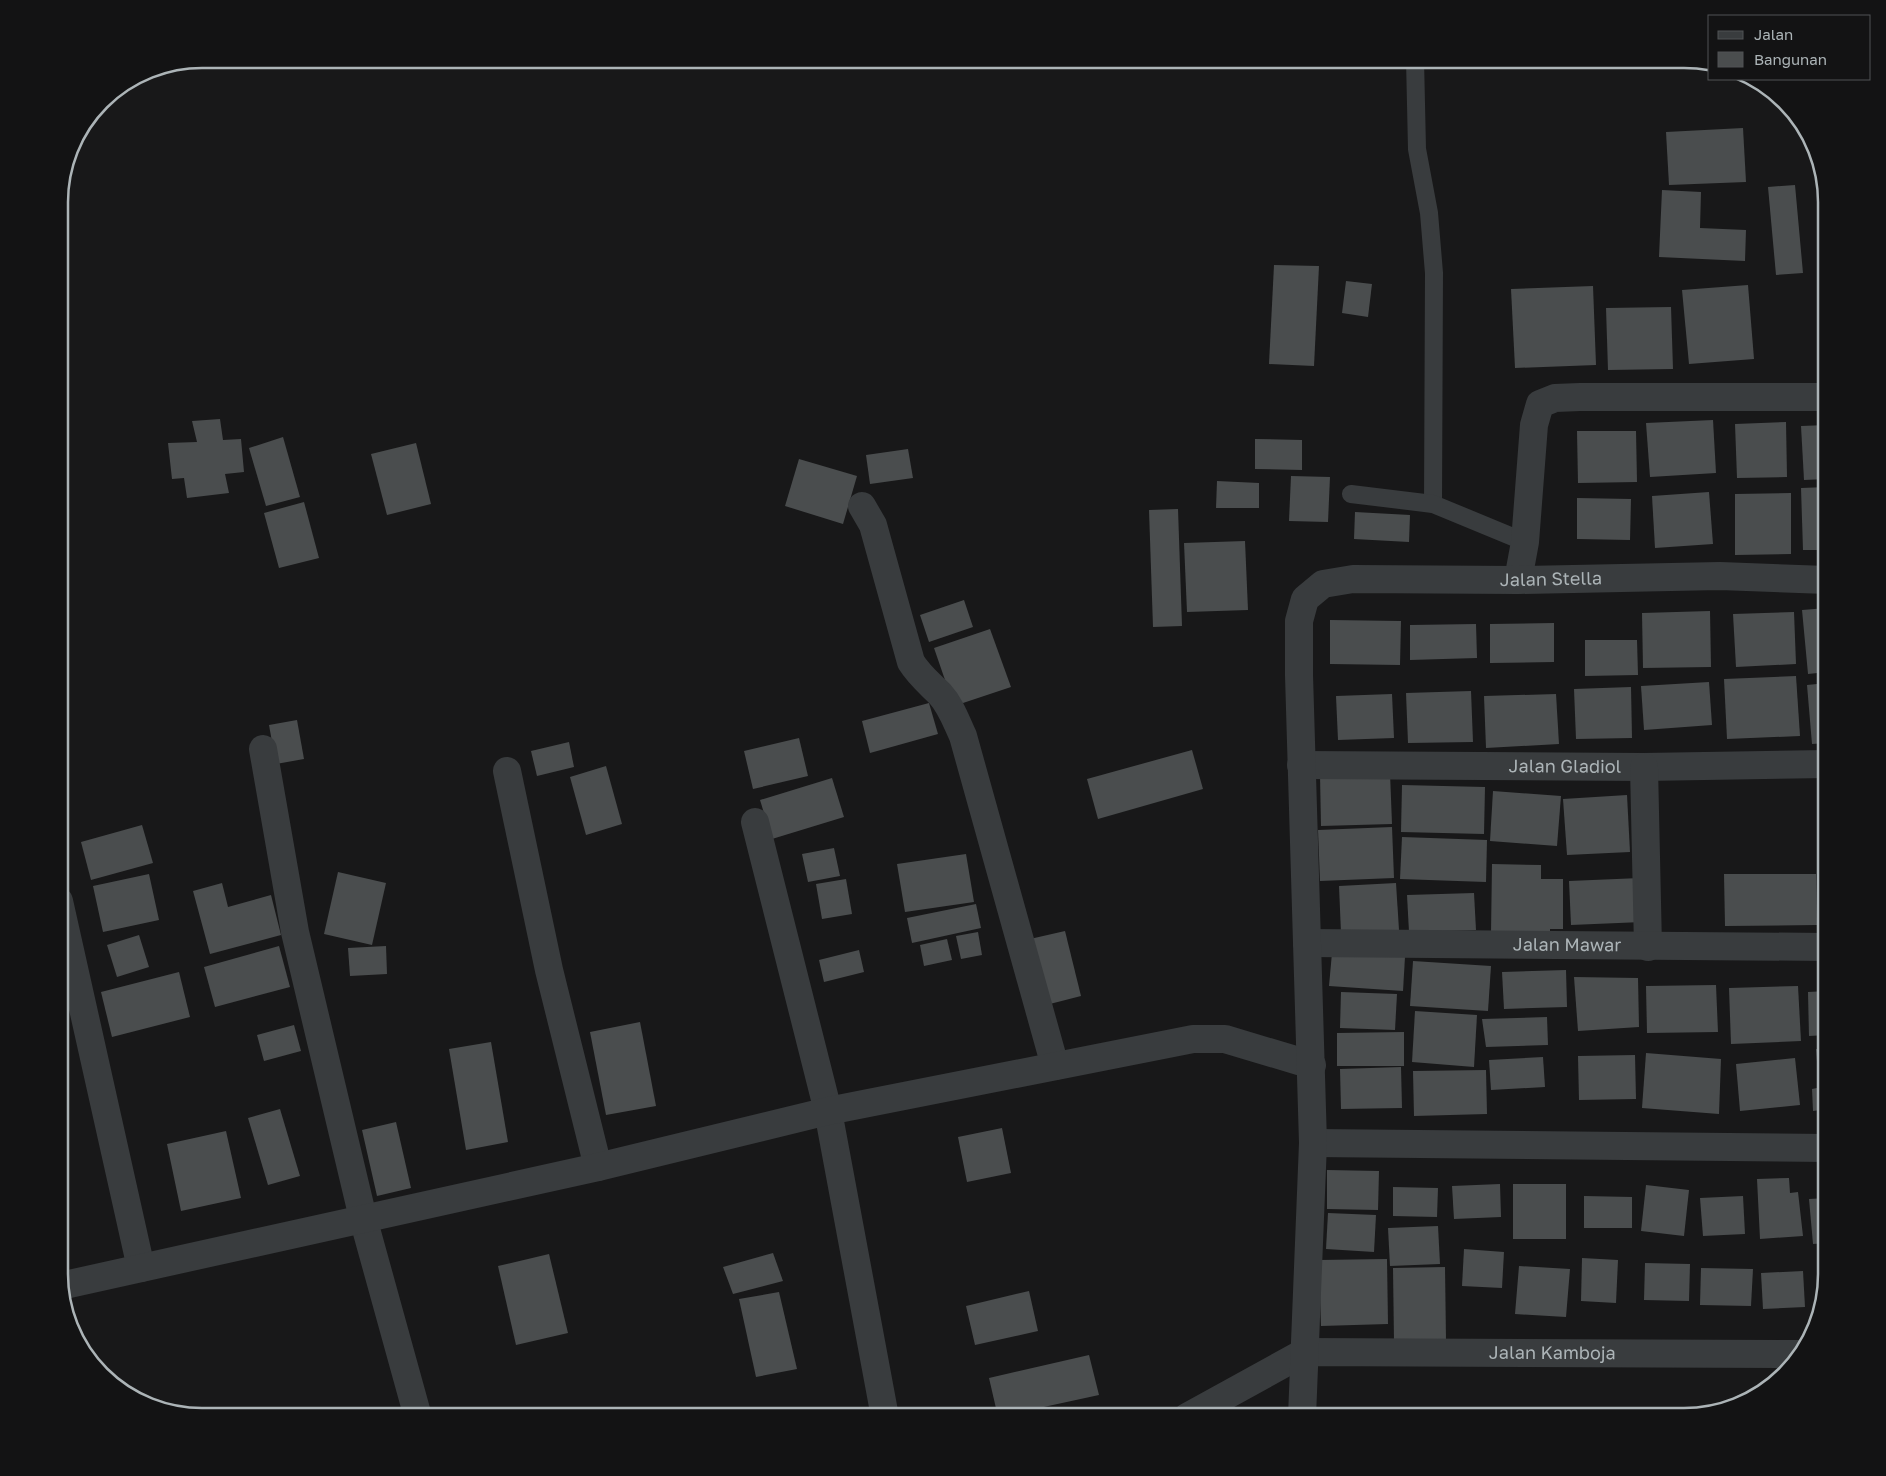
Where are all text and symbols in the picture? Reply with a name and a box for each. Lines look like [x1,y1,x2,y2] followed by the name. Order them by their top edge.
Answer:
[1708,15,1871,80] legend
[1754,25,1793,43] text: Jalan
[1754,50,1827,68] text: Bangunan
[1500,566,1602,590] street label: Jalan Stella
[1509,754,1622,777] street label: Jalan Gladiol
[1513,933,1621,955] street label: Jalan Mawar
[1489,1341,1616,1363] street label: Jalan Kamboja

